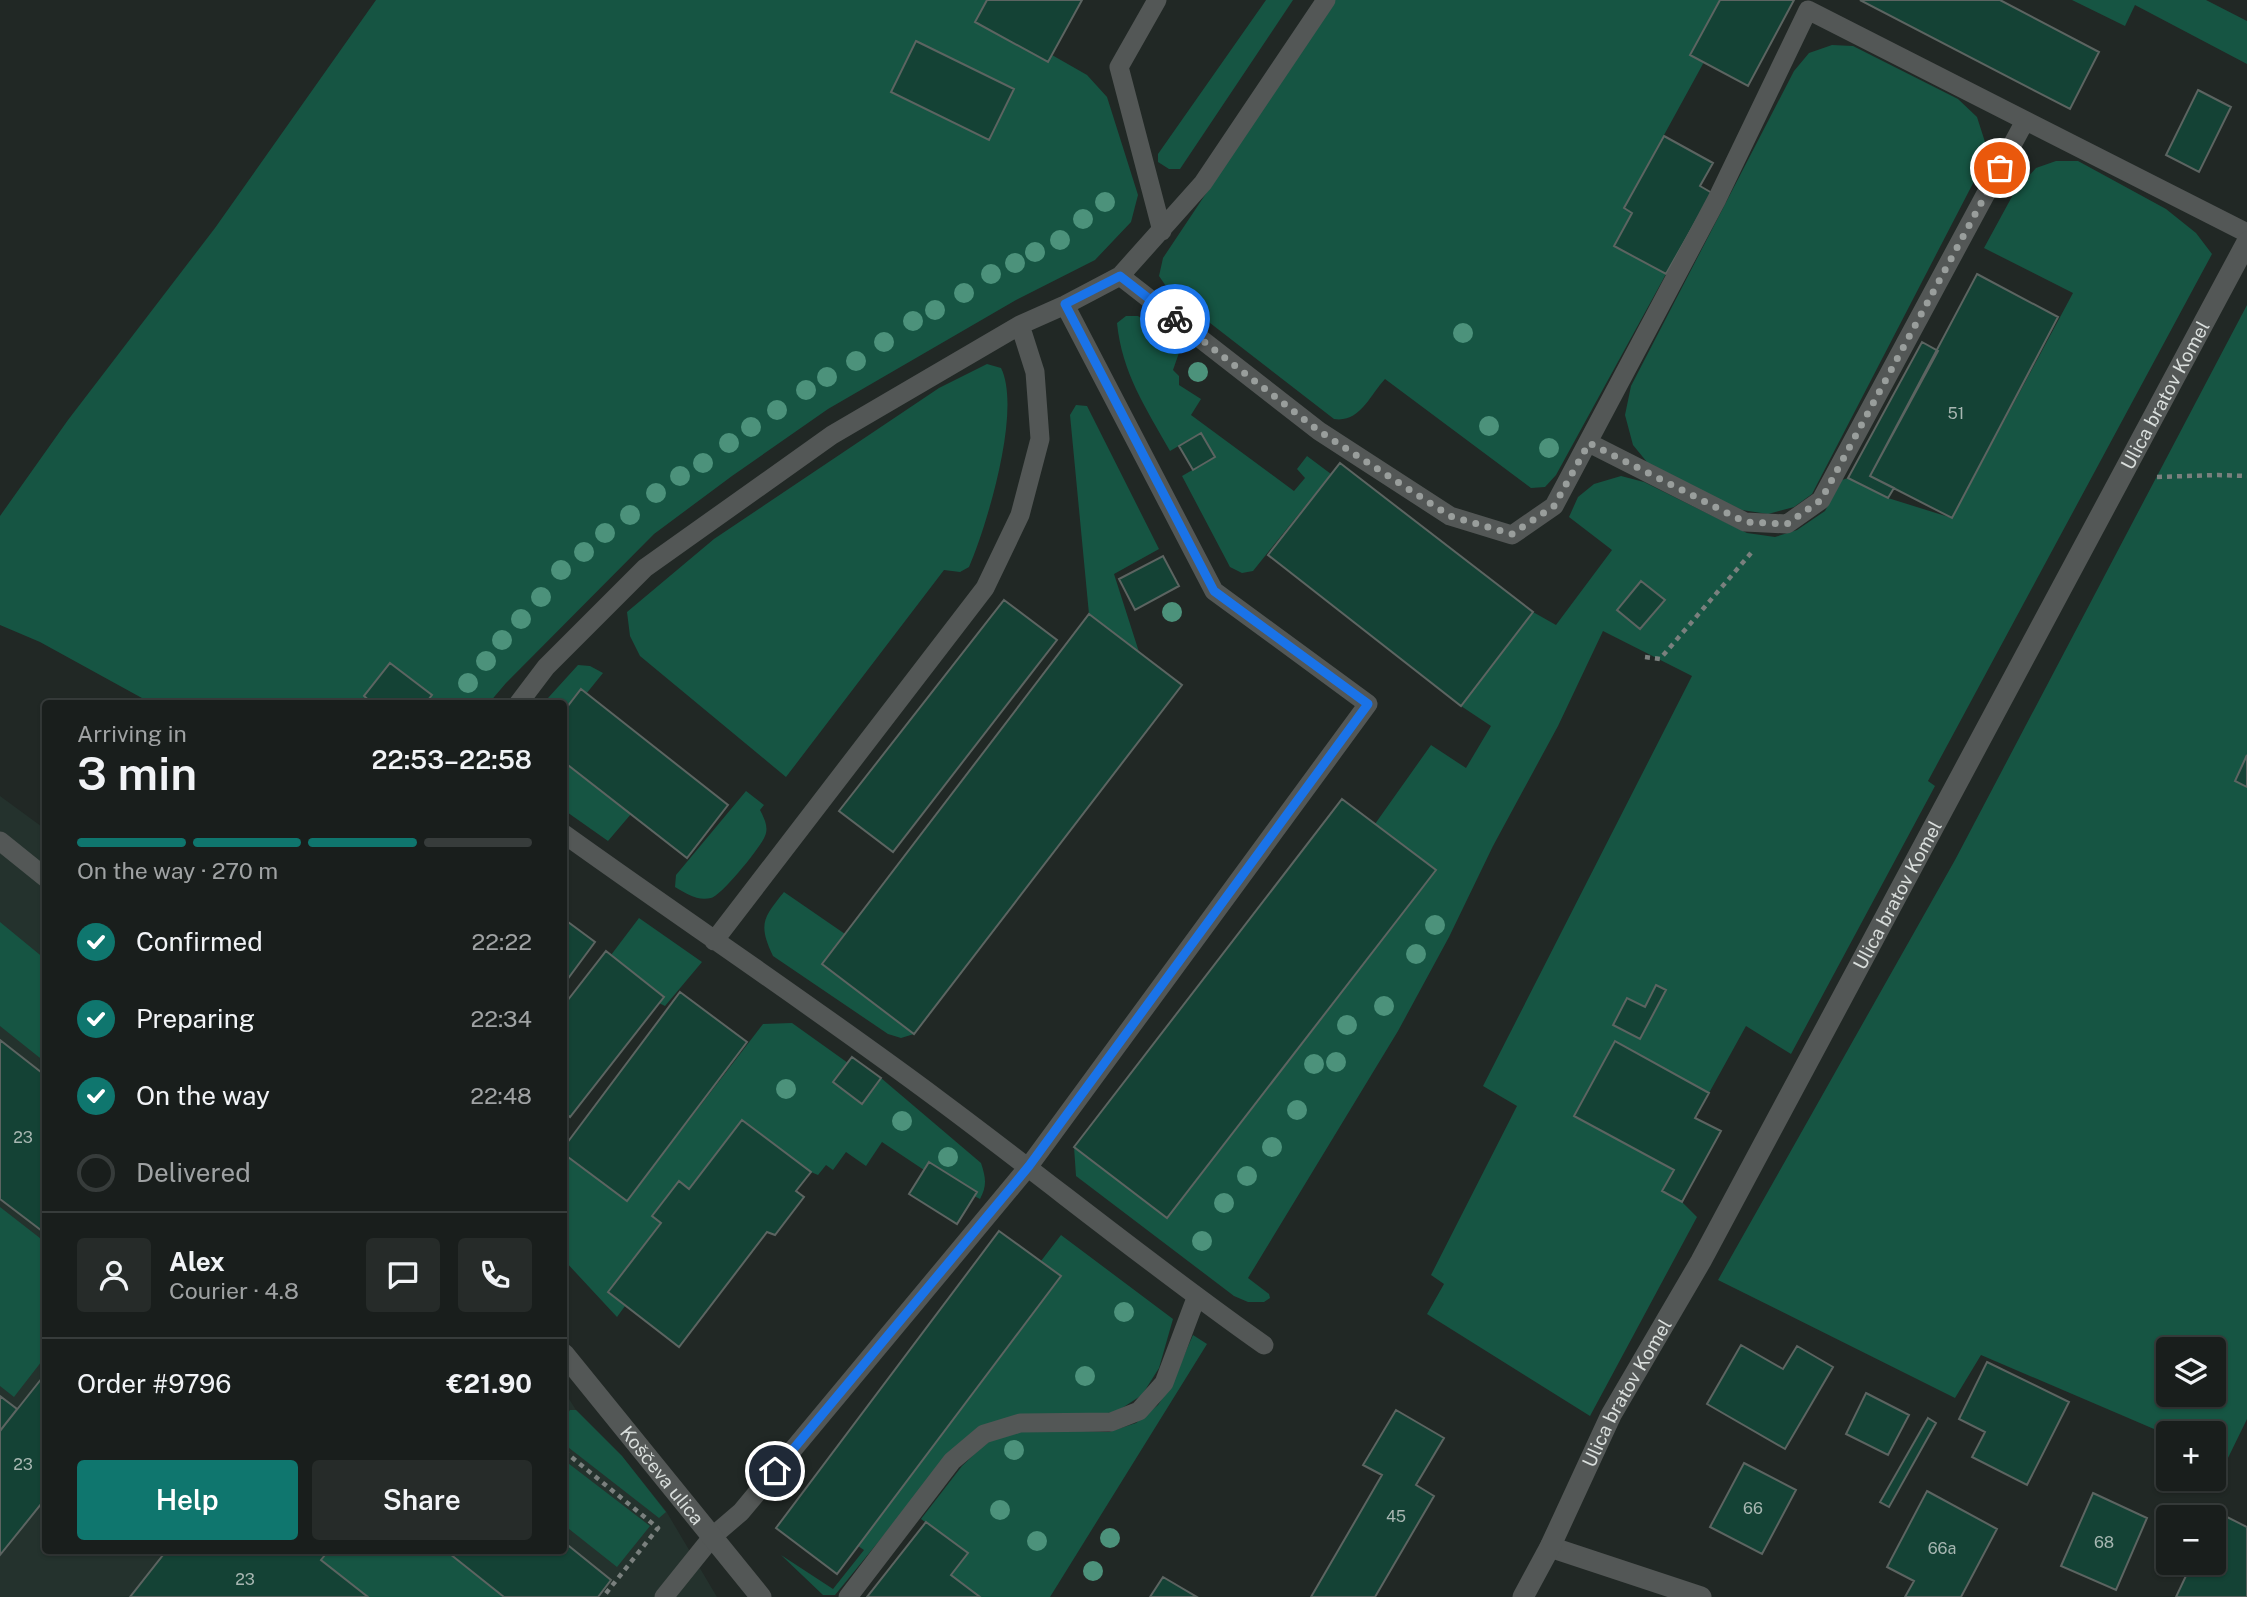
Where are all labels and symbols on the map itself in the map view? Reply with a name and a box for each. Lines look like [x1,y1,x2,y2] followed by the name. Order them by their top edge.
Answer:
[1970,138,2030,198] pin
[1140,284,1210,354] courier
[2116,317,2214,473] street label: Ulica bratov Komel
[1948,404,1964,423] house number: 51
[1848,817,1946,973] street label: Ulica bratov Komel
[13,1128,33,1147] house number: 23
[1578,1315,1676,1470] street label: Ulica bratov Komel
[616,1421,709,1529] street label: Koščeva ulica
[745,1441,805,1501] pin
[13,1455,33,1474] house number: 23
[1743,1499,1763,1518] house number: 66
[1386,1507,1406,1526] house number: 45
[2094,1533,2114,1552] house number: 68
[1928,1539,1956,1558] house number: 66a
[235,1570,255,1589] house number: 23

